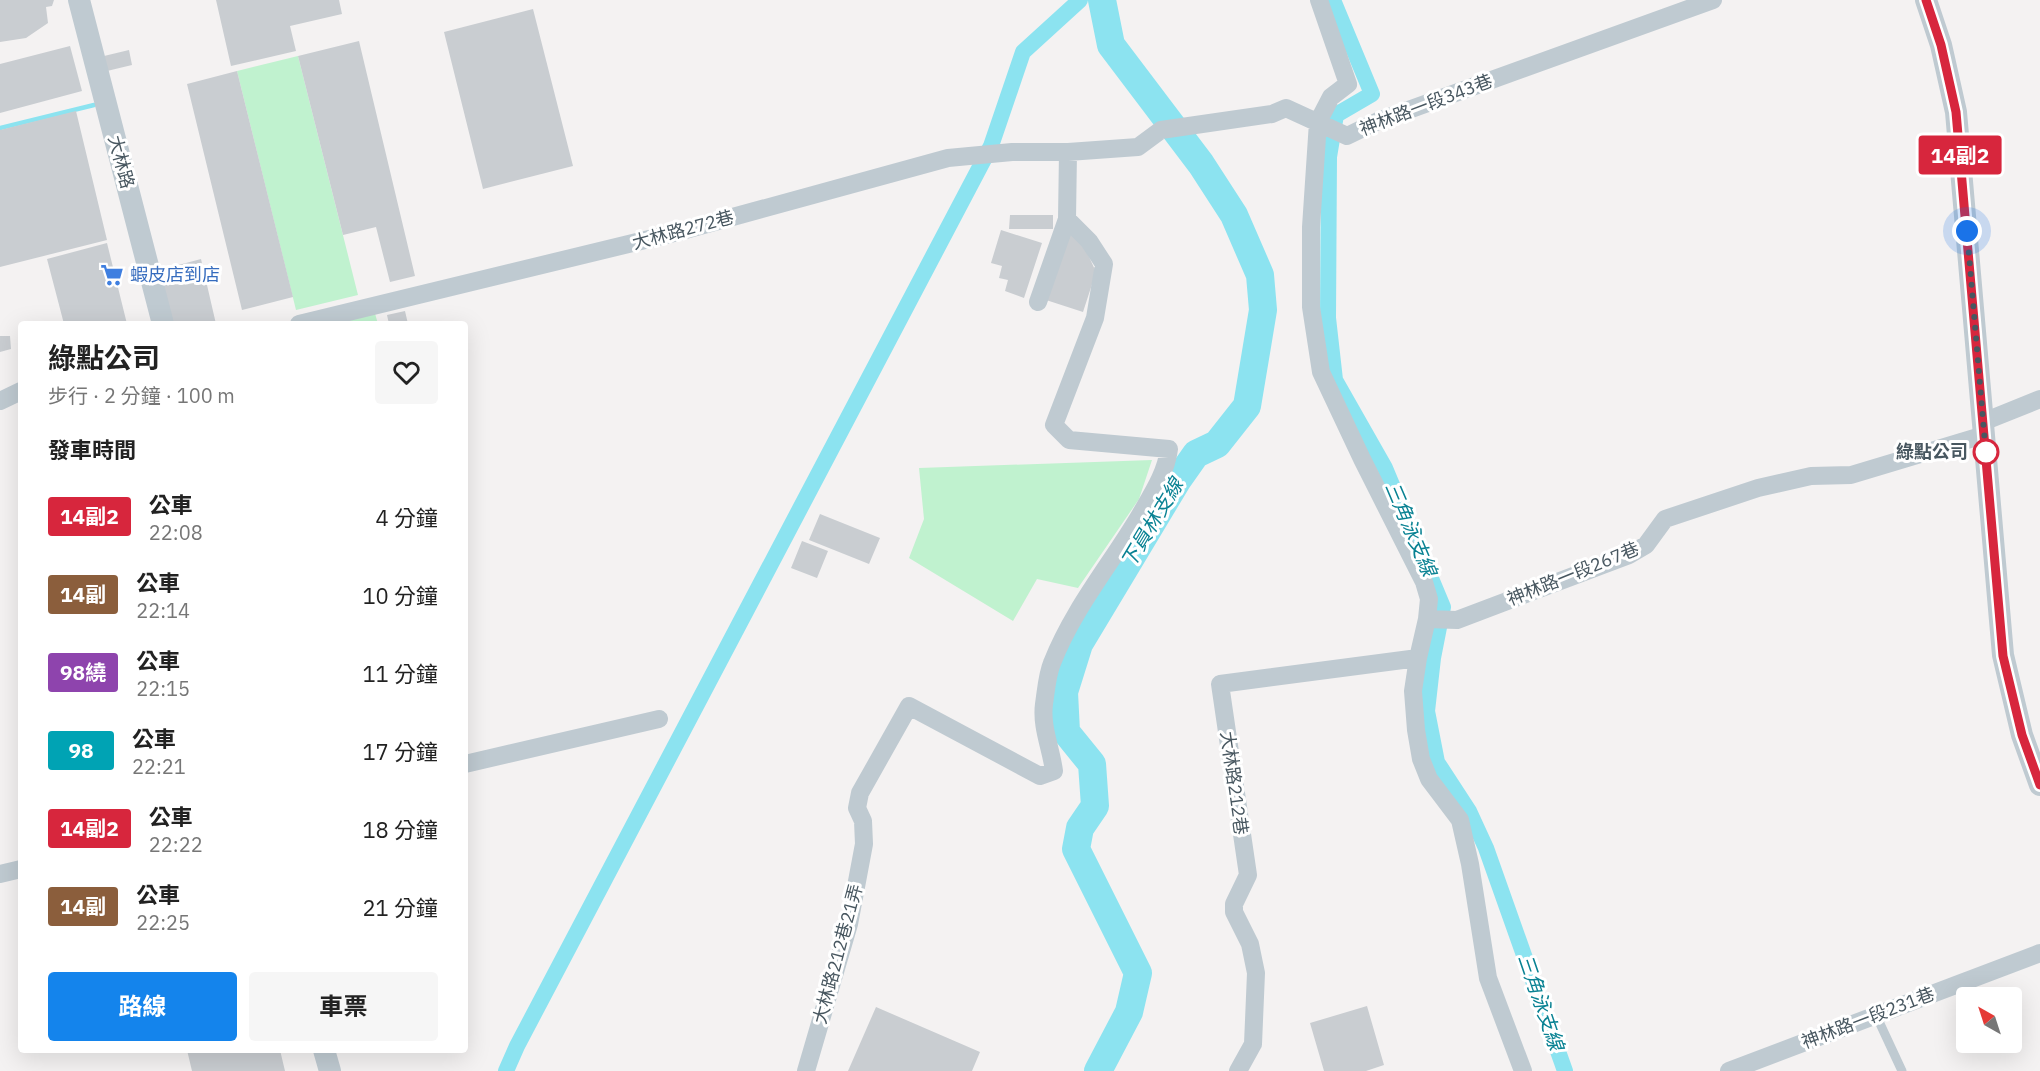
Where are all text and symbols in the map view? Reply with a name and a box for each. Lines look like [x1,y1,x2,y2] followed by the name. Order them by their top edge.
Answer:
[1356,69,1495,140] street label: 神林路一段343巷
[103,133,140,191] street label: 大林路
[1918,136,2002,174] line badge: 14副2
[1931,141,1989,169] text: 14副2
[629,205,736,254] street label: 大林路272巷
[1952,216,1982,246] your location
[99,262,125,288] supermarket icon: 蝦皮店到店
[130,263,220,286] place label: 蝦皮店到店
[48,339,160,376] text: 綠點公司
[375,341,438,404] button: heart
[48,382,235,409] text: 步行 · 2 分鐘 · 100 m
[48,435,136,464] text: 發車時間
[1973,439,1999,465] marker: 綠點公司
[1896,440,1968,463] place label: 綠點公司
[1114,471,1190,573] water label: 下員林支線
[1379,478,1444,582] water label: 三角泳支線
[149,490,193,519] text: 公車
[60,502,119,530] text: 14副2
[376,503,438,532] text: 4 分鐘
[149,519,203,546] text: 22:08
[1503,537,1642,610] street label: 神林路一段267巷
[136,568,180,597] text: 公車
[60,580,106,608] text: 14副
[362,581,438,610] text: 10 分鐘
[136,597,190,624] text: 22:14
[136,646,180,675] text: 公車
[60,658,106,686] text: 98繞
[362,659,438,688] text: 11 分鐘
[136,675,190,702] text: 22:15
[132,724,176,753] text: 公車
[1216,730,1253,836] street label: 大林路212巷
[68,736,94,764] text: 98
[362,737,438,766] text: 17 分鐘
[132,753,186,780] text: 22:21
[149,802,193,831] text: 公車
[60,814,119,842] text: 14副2
[362,815,438,844] text: 18 分鐘
[149,831,203,858] text: 22:22
[136,880,180,909] text: 公車
[808,881,867,1026] street label: 大林路212巷21弄
[60,892,106,920] text: 14副
[362,893,438,922] text: 21 分鐘
[136,909,190,936] text: 22:25
[1512,950,1571,1055] water label: 三角泳支線
[48,972,237,1041] button: 路線
[249,972,438,1041] button: 車票
[1798,982,1937,1053] street label: 神林路一段231巷
[1956,987,2022,1053] north arrow
[1956,987,2022,1053] map controls

